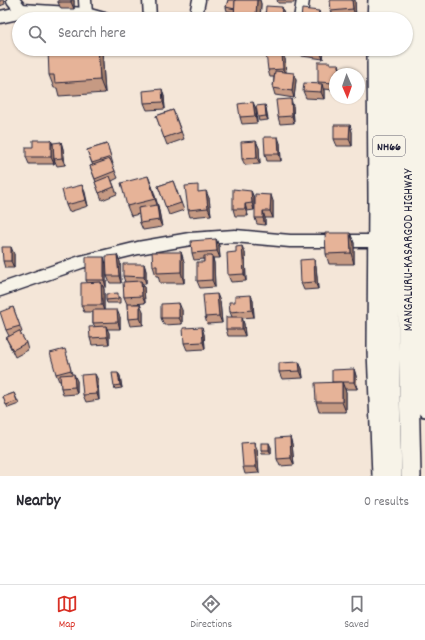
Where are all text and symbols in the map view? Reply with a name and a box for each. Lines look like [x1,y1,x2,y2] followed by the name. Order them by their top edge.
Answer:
[12,12,413,56] search box
[26,23,48,45] icon: search
[58,23,126,45] text: Search here
[329,68,365,104] north arrow
[373,136,405,156] road number: NH66
[400,167,419,331] street label: MANGALURU-KASARGOD HIGHWAY
[16,490,60,514] text: Nearby
[364,493,409,512] text: 0 results
[56,593,78,633] tab: Map
[190,593,232,633] tab: Directions
[344,593,369,633] tab: Saved

